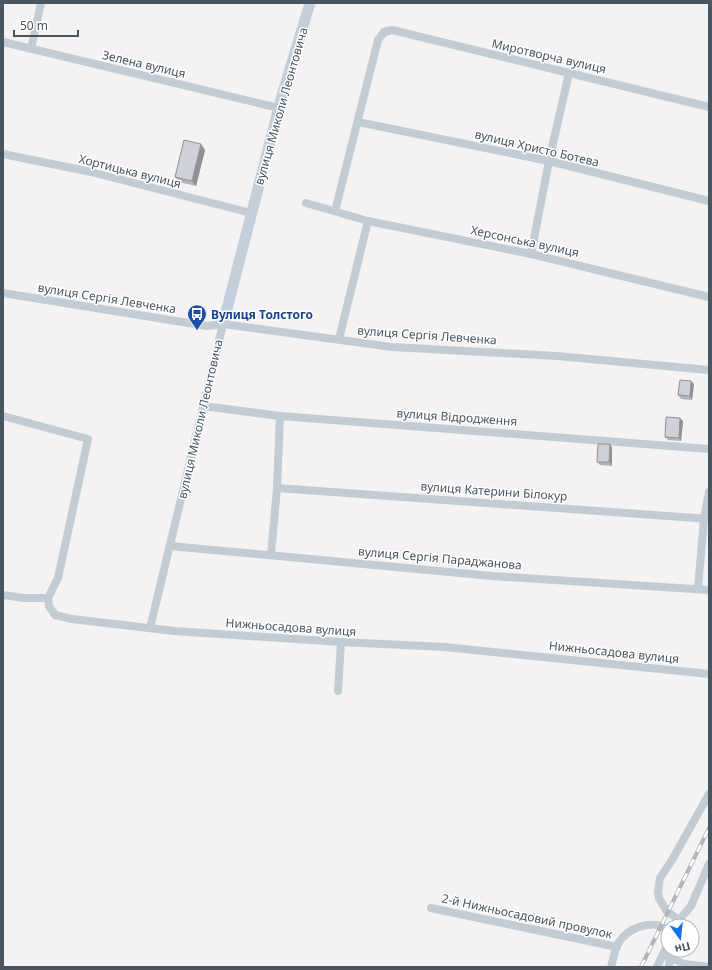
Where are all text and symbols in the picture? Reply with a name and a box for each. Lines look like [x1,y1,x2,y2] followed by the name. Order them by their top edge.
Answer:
[14,12,78,38] scale bar
[20,17,48,34] text: 50 m
[250,25,312,187] street label: вулиця Миколи Леонтовича
[490,35,608,77] street label: Миротворча вулиця
[101,46,187,82] street label: Зелена вулиця
[473,125,601,171] street label: вулиця Христо Ботева
[77,150,183,192] street label: Хортицька вулиця
[469,221,581,261] street label: Херсонська вулиця
[37,279,177,317] street label: вулиця Сергія Левченка
[186,303,208,331] bus stop icon: Вулиця Толстого
[211,306,313,323] place label: Вулиця Толстого
[357,322,497,348] street label: вулиця Сергія Левченка
[173,338,227,500] street label: вулиця Миколи Леонтовича
[396,404,518,430] street label: вулиця Відродження
[420,477,568,505] street label: вулиця Катерини Білокур
[357,542,523,574] street label: вулиця Сергія Параджанова
[225,614,357,640] street label: Нижньосадова вулиця
[548,637,680,667] street label: Нижньосадова вулиця
[440,890,614,943] street label: 2-й Нижньосадовий провулок
[660,918,700,958] north arrow
[673,939,692,957] text: Пн

